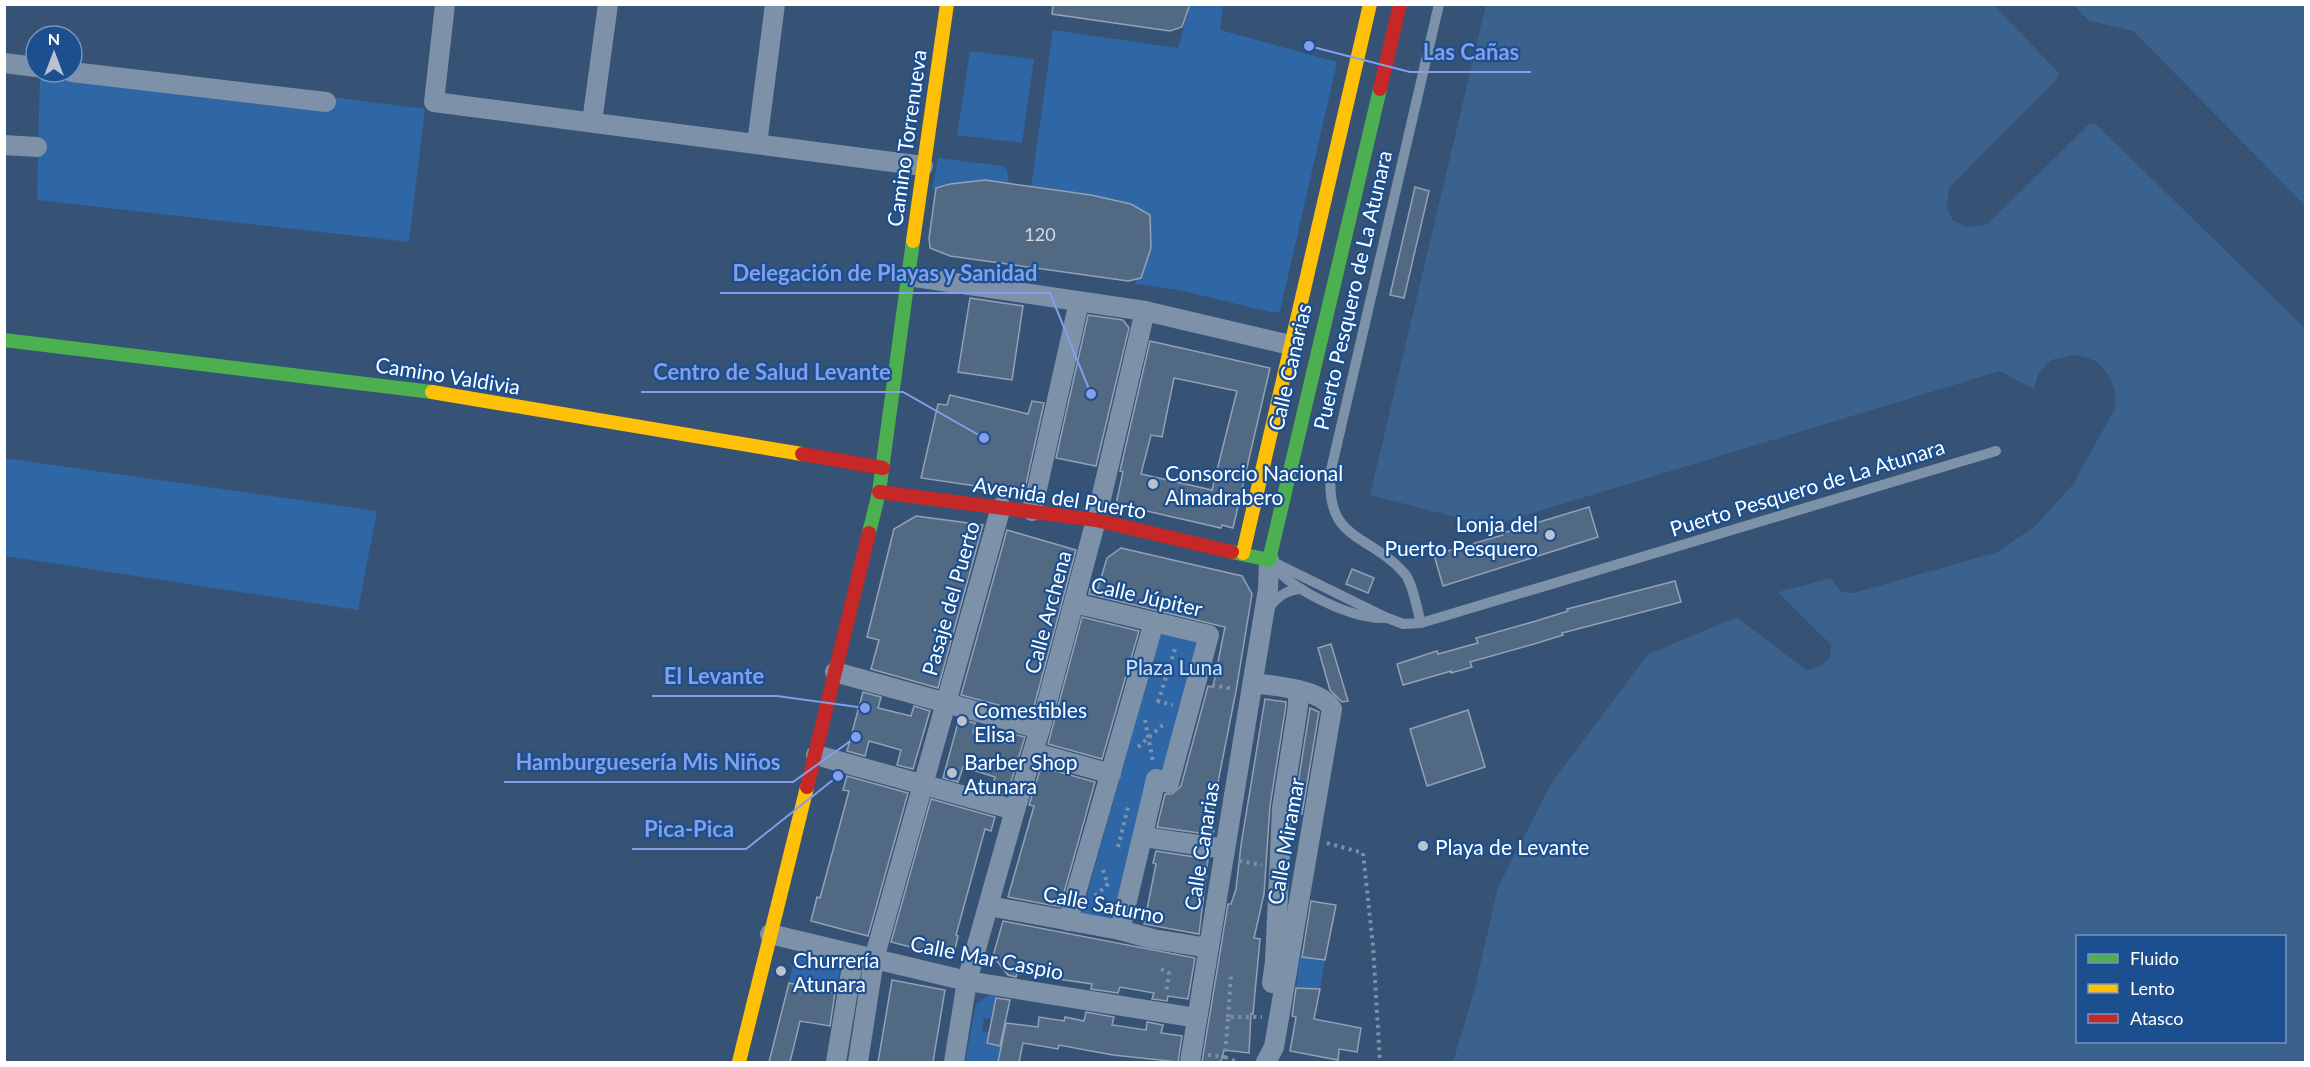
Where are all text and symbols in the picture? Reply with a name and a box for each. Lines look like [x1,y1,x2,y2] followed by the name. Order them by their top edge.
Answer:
[24,24,84,84] north arrow
[48,29,60,48] text: N
[1410,32,1531,72] callout: Las Cañas
[1423,38,1519,65] text: Las Cañas
[881,48,931,228] street label: Camino Torrenueva
[1308,148,1396,432] street label: Puerto Pesquero de La Atunara
[1024,223,1056,245] house number: 120
[720,253,1050,293] callout: Delegación de Playas y Sanidad
[733,259,1038,286] text: Delegación de Playas y Sanidad
[1262,301,1316,433] street label: Calle Canarias
[374,351,522,399] street label: Camino Valdivia
[641,352,903,392] callout: Centro de Salud Levante
[653,358,891,385] text: Centro de Salud Levante
[1667,433,1947,541] street label: Puerto Pesquero de La Atunara
[1165,460,1343,509] place label: Consorcio Nacional Almadrabero
[972,471,1148,523] street label: Avenida del Puerto
[1146,477,1160,491] marker: Consorcio Nacional Almadrabero
[1384,511,1538,560] place label: Lonja del Puerto Pesquero
[916,518,984,678] street label: Pasaje del Puerto
[1543,528,1557,542] marker: Lonja del Puerto Pesquero
[1019,548,1075,676] street label: Calle Archena
[1089,571,1205,621] street label: Calle Júpiter
[1125,654,1223,679] park label: Plaza Luna
[652,656,777,696] callout: El Levante
[664,662,764,689] text: El Levante
[974,697,1087,746] place label: Comestibles Elisa
[955,714,969,728] marker: Comestibles Elisa
[504,742,793,782] callout: Hamburguesería Mis Niños
[515,748,781,775] text: Hamburguesería Mis Niños
[964,749,1078,798] place label: Barber Shop Atunara
[945,766,959,780] marker: Barber Shop Atunara
[1262,775,1309,906] street label: Calle Miramar
[1179,780,1223,912] street label: Calle Canarias
[632,809,746,849] callout: Pica-Pica
[644,815,734,842] text: Pica-Pica
[1435,834,1589,859] place label: Playa de Levante
[1416,839,1430,853] marker: Playa de Levante
[1041,880,1167,928] street label: Calle Saturno
[908,930,1066,984] street label: Calle Mar Caspio
[2076,935,2286,1043] legend
[793,947,880,996] place label: Churrería Atunara
[2130,947,2179,969] text: Fluido
[774,964,788,978] marker: Churrería Atunara
[2130,977,2175,999] text: Lento
[2130,1007,2183,1029] text: Atasco

